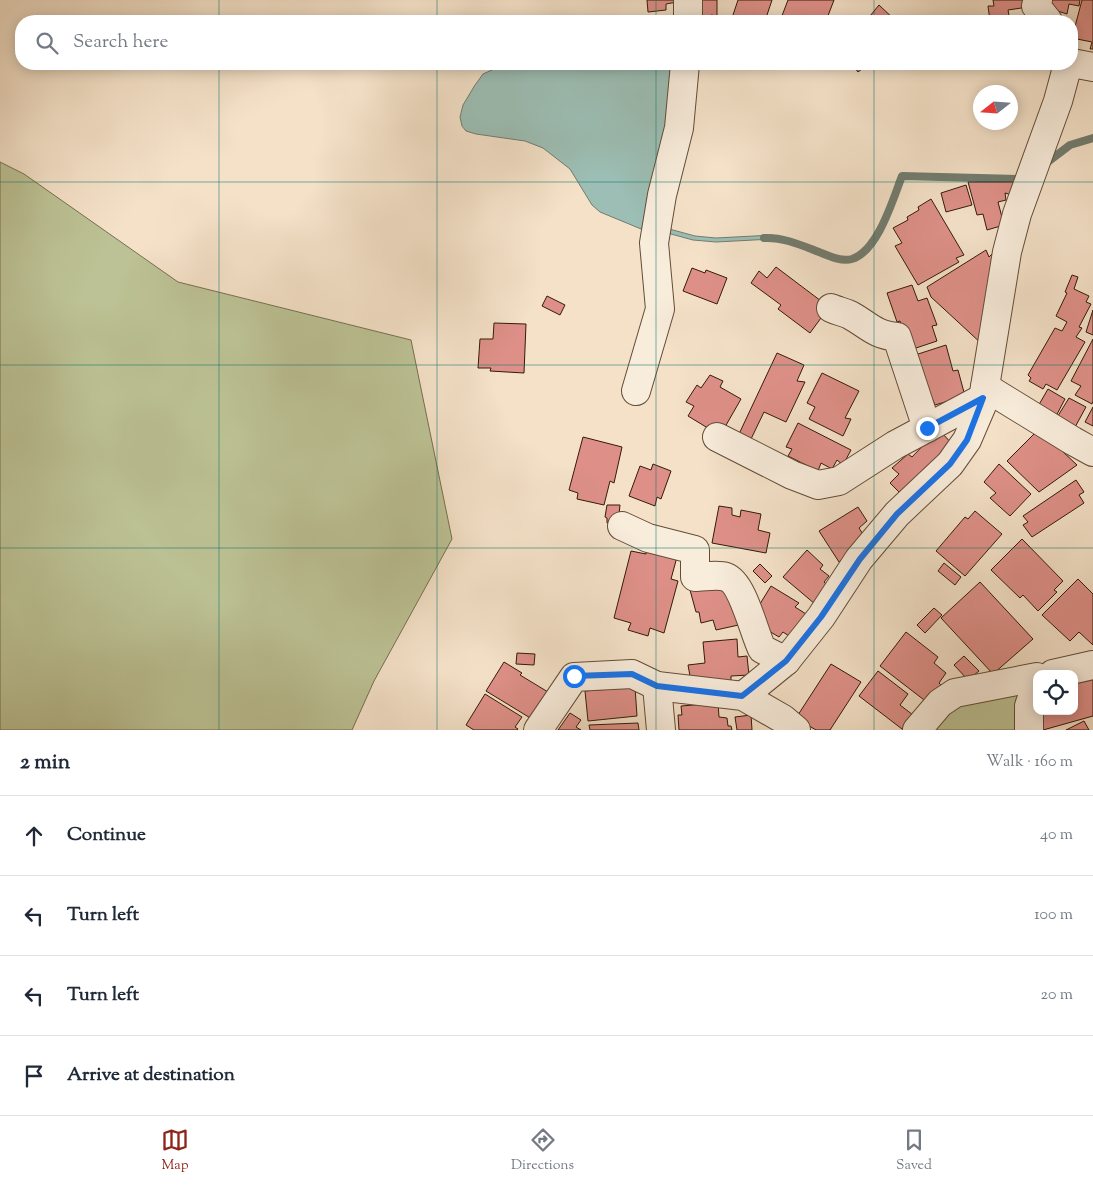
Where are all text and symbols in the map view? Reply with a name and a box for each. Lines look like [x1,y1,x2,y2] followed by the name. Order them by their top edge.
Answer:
[15,15,1078,70] search box
[33,29,61,57] icon: search
[73,29,168,56] text: Search here
[973,85,1018,130] north arrow
[916,417,939,440] route end
[563,665,586,688] route start
[1033,670,1078,715] map controls
[1033,670,1078,715] button: locate
[20,748,70,778] text: 2 min
[986,751,1073,774] text: Walk · 160 m
[20,822,48,850] icon: ahead
[67,822,146,849] text: Continue
[1040,824,1073,847] text: 40 m
[20,902,48,930] icon: left
[67,902,139,929] text: Turn left
[1034,904,1073,927] text: 100 m
[20,982,48,1010] icon: left
[67,982,139,1009] text: Turn left
[1040,984,1073,1007] text: 20 m
[20,1062,48,1090] icon: arrive
[67,1062,235,1089] text: Arrive at destination
[161,1126,189,1176] tab: Map
[511,1126,574,1176] tab: Directions
[896,1126,932,1176] tab: Saved

